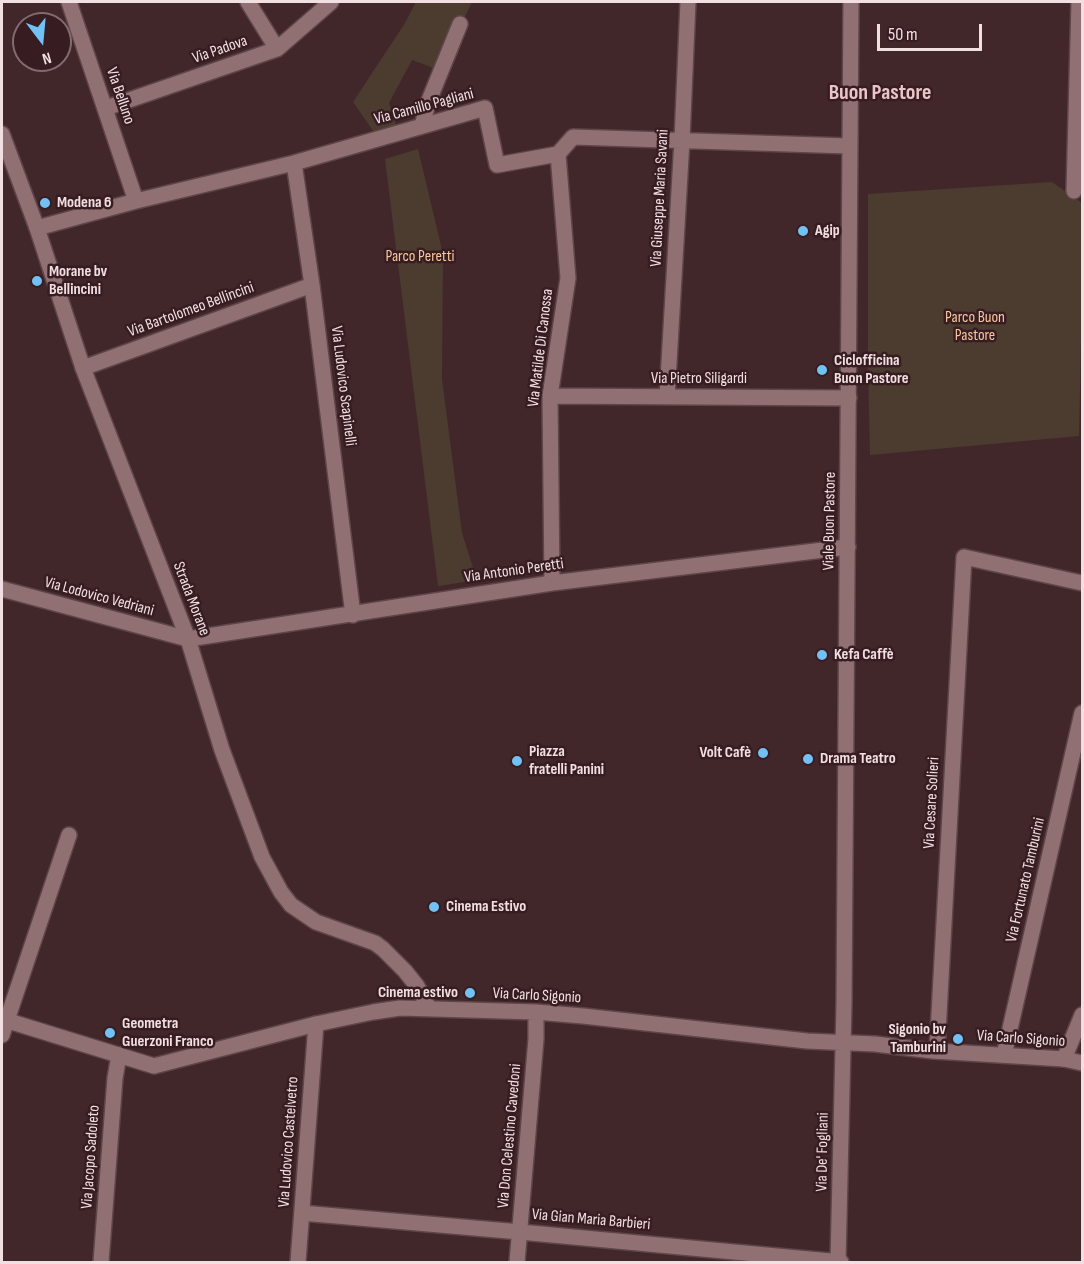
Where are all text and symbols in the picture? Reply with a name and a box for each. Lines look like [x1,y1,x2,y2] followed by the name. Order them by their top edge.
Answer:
[12,12,72,72] north arrow
[880,12,985,50] scale bar
[888,24,918,45] text: 50 m
[190,32,250,68] street label: Via Padova
[40,48,53,68] text: N
[101,65,139,127] street label: Via Belluno
[829,80,931,106] district label: Buon Pastore
[372,84,476,130] street label: Via Camillo Pagliani
[647,129,673,267] street label: Via Giuseppe Maria Savani
[57,193,112,213] place label: Modena 6
[38,196,52,210] marker: Modena 6
[815,221,840,241] place label: Agip
[796,224,810,238] marker: Agip
[385,247,455,267] park label: Parco Peretti
[49,262,107,300] place label: Morane bv Bellincini
[30,274,44,288] marker: Morane bv Bellincini
[125,278,257,342] street label: Via Bartolomeo Bellincini
[524,288,558,408] street label: Via Matilde Di Canossa
[945,308,1005,346] park label: Parco Buon Pastore
[326,325,360,447] street label: Via Ludovico Scapinelli
[834,351,909,389] place label: Ciclofficina Buon Pastore
[815,363,829,377] marker: Ciclofficina Buon Pastore
[651,369,747,389] street label: Via Pietro Siligardi
[820,471,840,571] street label: Viale Buon Pastore
[463,555,565,587] street label: Via Antonio Peretti
[168,559,214,639] street label: Strada Morane
[42,573,156,621] street label: Via Lodovico Vedriani
[834,645,894,665] place label: Kefa Caffè
[815,648,829,662] marker: Kefa Caffè
[529,742,604,780] place label: Piazza fratelli Panini
[700,743,751,763] place label: Volt Cafè
[756,746,770,760] marker: Volt Cafè
[820,749,896,769] place label: Drama Teatro
[801,752,815,766] marker: Drama Teatro
[510,754,524,768] marker: Piazza fratelli Panini
[920,757,944,849] street label: Via Cesare Solieri
[1002,816,1050,944] street label: Via Fortunato Tamburini
[446,897,526,917] place label: Cinema Estivo
[427,900,441,914] marker: Cinema Estivo
[378,983,458,1003] place label: Cinema estivo
[492,984,582,1008] street label: Via Carlo Sigonio
[463,986,477,1000] marker: Cinema estivo
[122,1014,214,1052] place label: Geometra Guerzoni Franco
[889,1020,946,1058] place label: Sigonio bv Tamburini
[103,1026,117,1040] marker: Geometra Guerzoni Franco
[976,1026,1066,1052] street label: Via Carlo Sigonio
[951,1032,965,1046] marker: Sigonio bv Tamburini
[494,1063,526,1209] street label: Via Don Celestino Cavedoni
[275,1076,303,1208] street label: Via Ludovico Castelvetro
[78,1104,104,1210] street label: Via Jacopo Sadoleto
[813,1112,833,1192] street label: Via De' Fogliani
[531,1205,651,1235] street label: Via Gian Maria Barbieri

